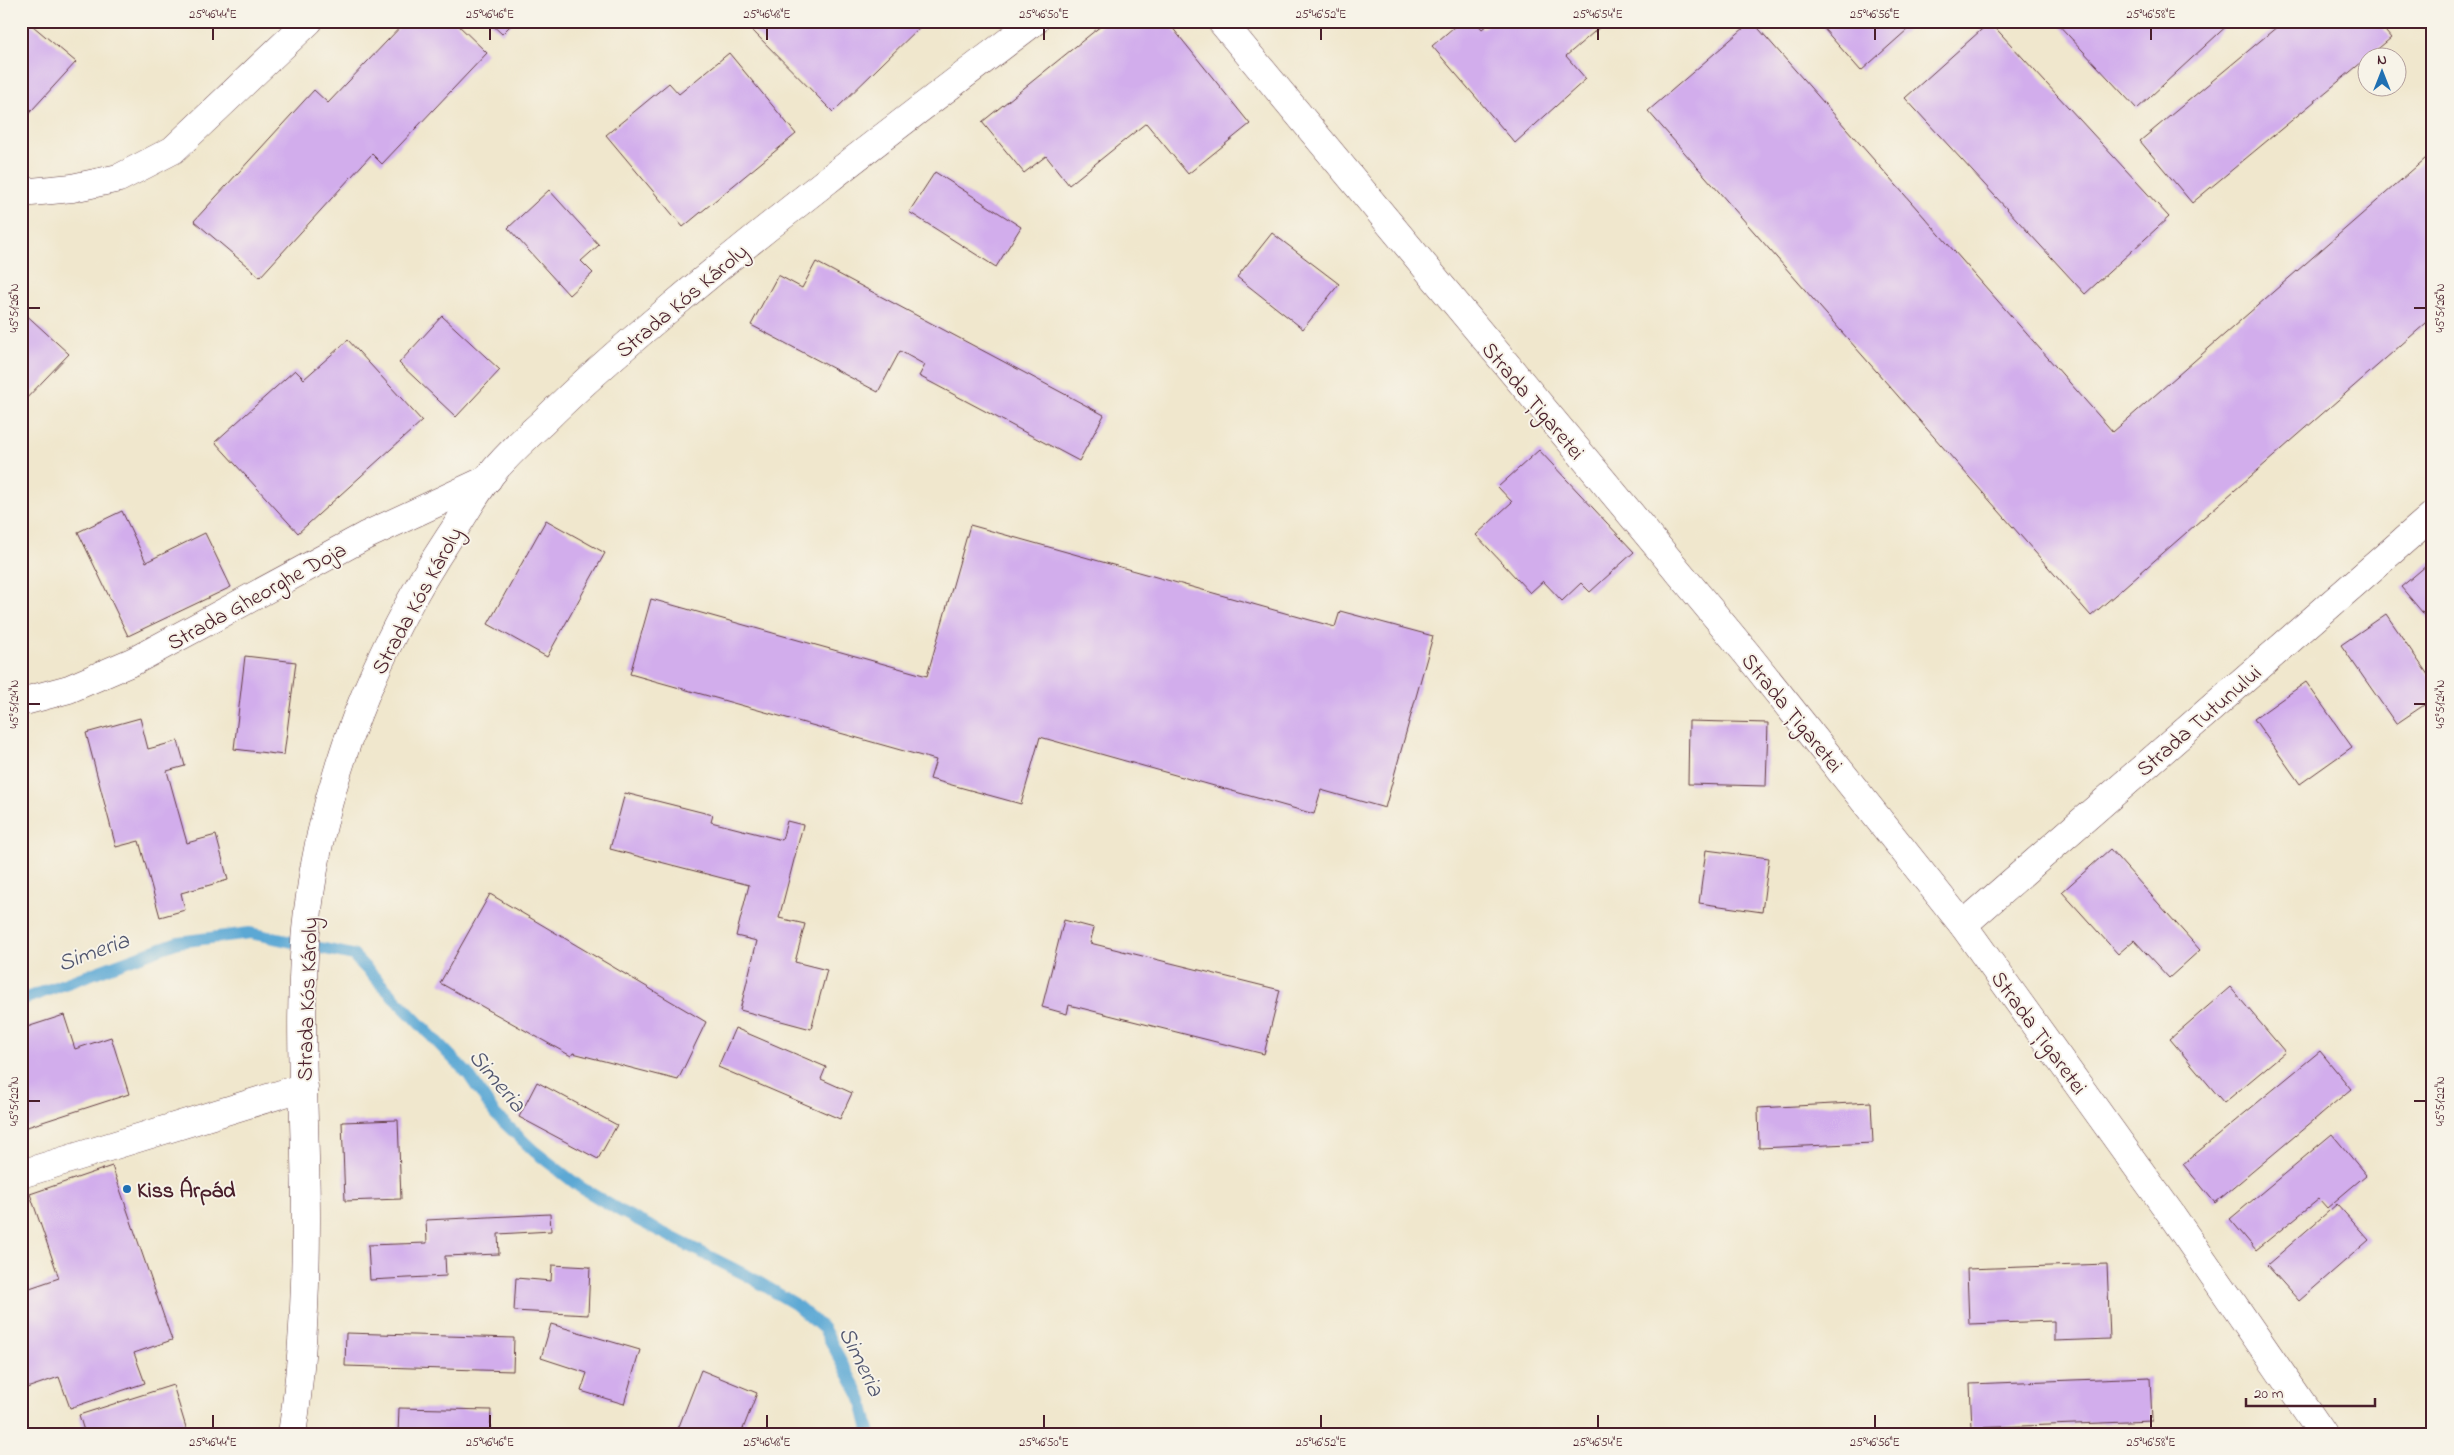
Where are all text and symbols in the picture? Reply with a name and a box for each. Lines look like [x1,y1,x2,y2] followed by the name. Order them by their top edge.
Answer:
[189,6,237,24] text: 25°46'44"E
[466,6,514,24] text: 25°46'46"E
[743,6,791,24] text: 25°46'48"E
[1019,6,1069,24] text: 25°46'50"E
[1296,6,1346,24] text: 25°46'52"E
[1573,6,1623,24] text: 25°46'54"E
[1850,6,1900,24] text: 25°46'56"E
[2127,6,2175,24] text: 25°46'58"E
[2356,48,2406,98] north arrow
[2377,50,2387,71] text: N
[610,237,757,368] street label: Strada Kós Károly
[6,283,24,333] text: 45°51'26"N
[2432,283,2450,333] text: 45°51'26"N
[1472,336,1591,469] street label: Strada Țigaretei
[365,522,473,681] street label: Strada Kós Károly
[162,535,353,661] street label: Strada Gheorghe Doja
[1731,647,1849,781] street label: Strada Țigaretei
[2130,659,2270,786] street label: Strada Tutunului
[6,680,24,728] text: 45°51'24"N
[2432,680,2450,728] text: 45°51'24"N
[290,917,329,1082] street label: Strada Kós Károly
[53,924,136,982] water label: Simeria
[1981,965,2093,1103] street label: Strada Țigaretei
[459,1042,534,1122] water label: Simeria
[6,1076,24,1126] text: 45°51'22"N
[2432,1076,2450,1126] text: 45°51'22"N
[137,1176,236,1208] place label: Kiss Árpád
[121,1183,133,1195] marker: Kiss Árpád
[828,1321,892,1404] water label: Simeria
[2246,1375,2375,1407] scale bar
[2254,1383,2284,1405] text: 20 m
[189,1434,237,1452] text: 25°46'44"E
[466,1434,514,1452] text: 25°46'46"E
[743,1434,791,1452] text: 25°46'48"E
[1019,1434,1069,1452] text: 25°46'50"E
[1296,1434,1346,1452] text: 25°46'52"E
[1573,1434,1623,1452] text: 25°46'54"E
[1850,1434,1900,1452] text: 25°46'56"E
[2127,1434,2175,1452] text: 25°46'58"E

